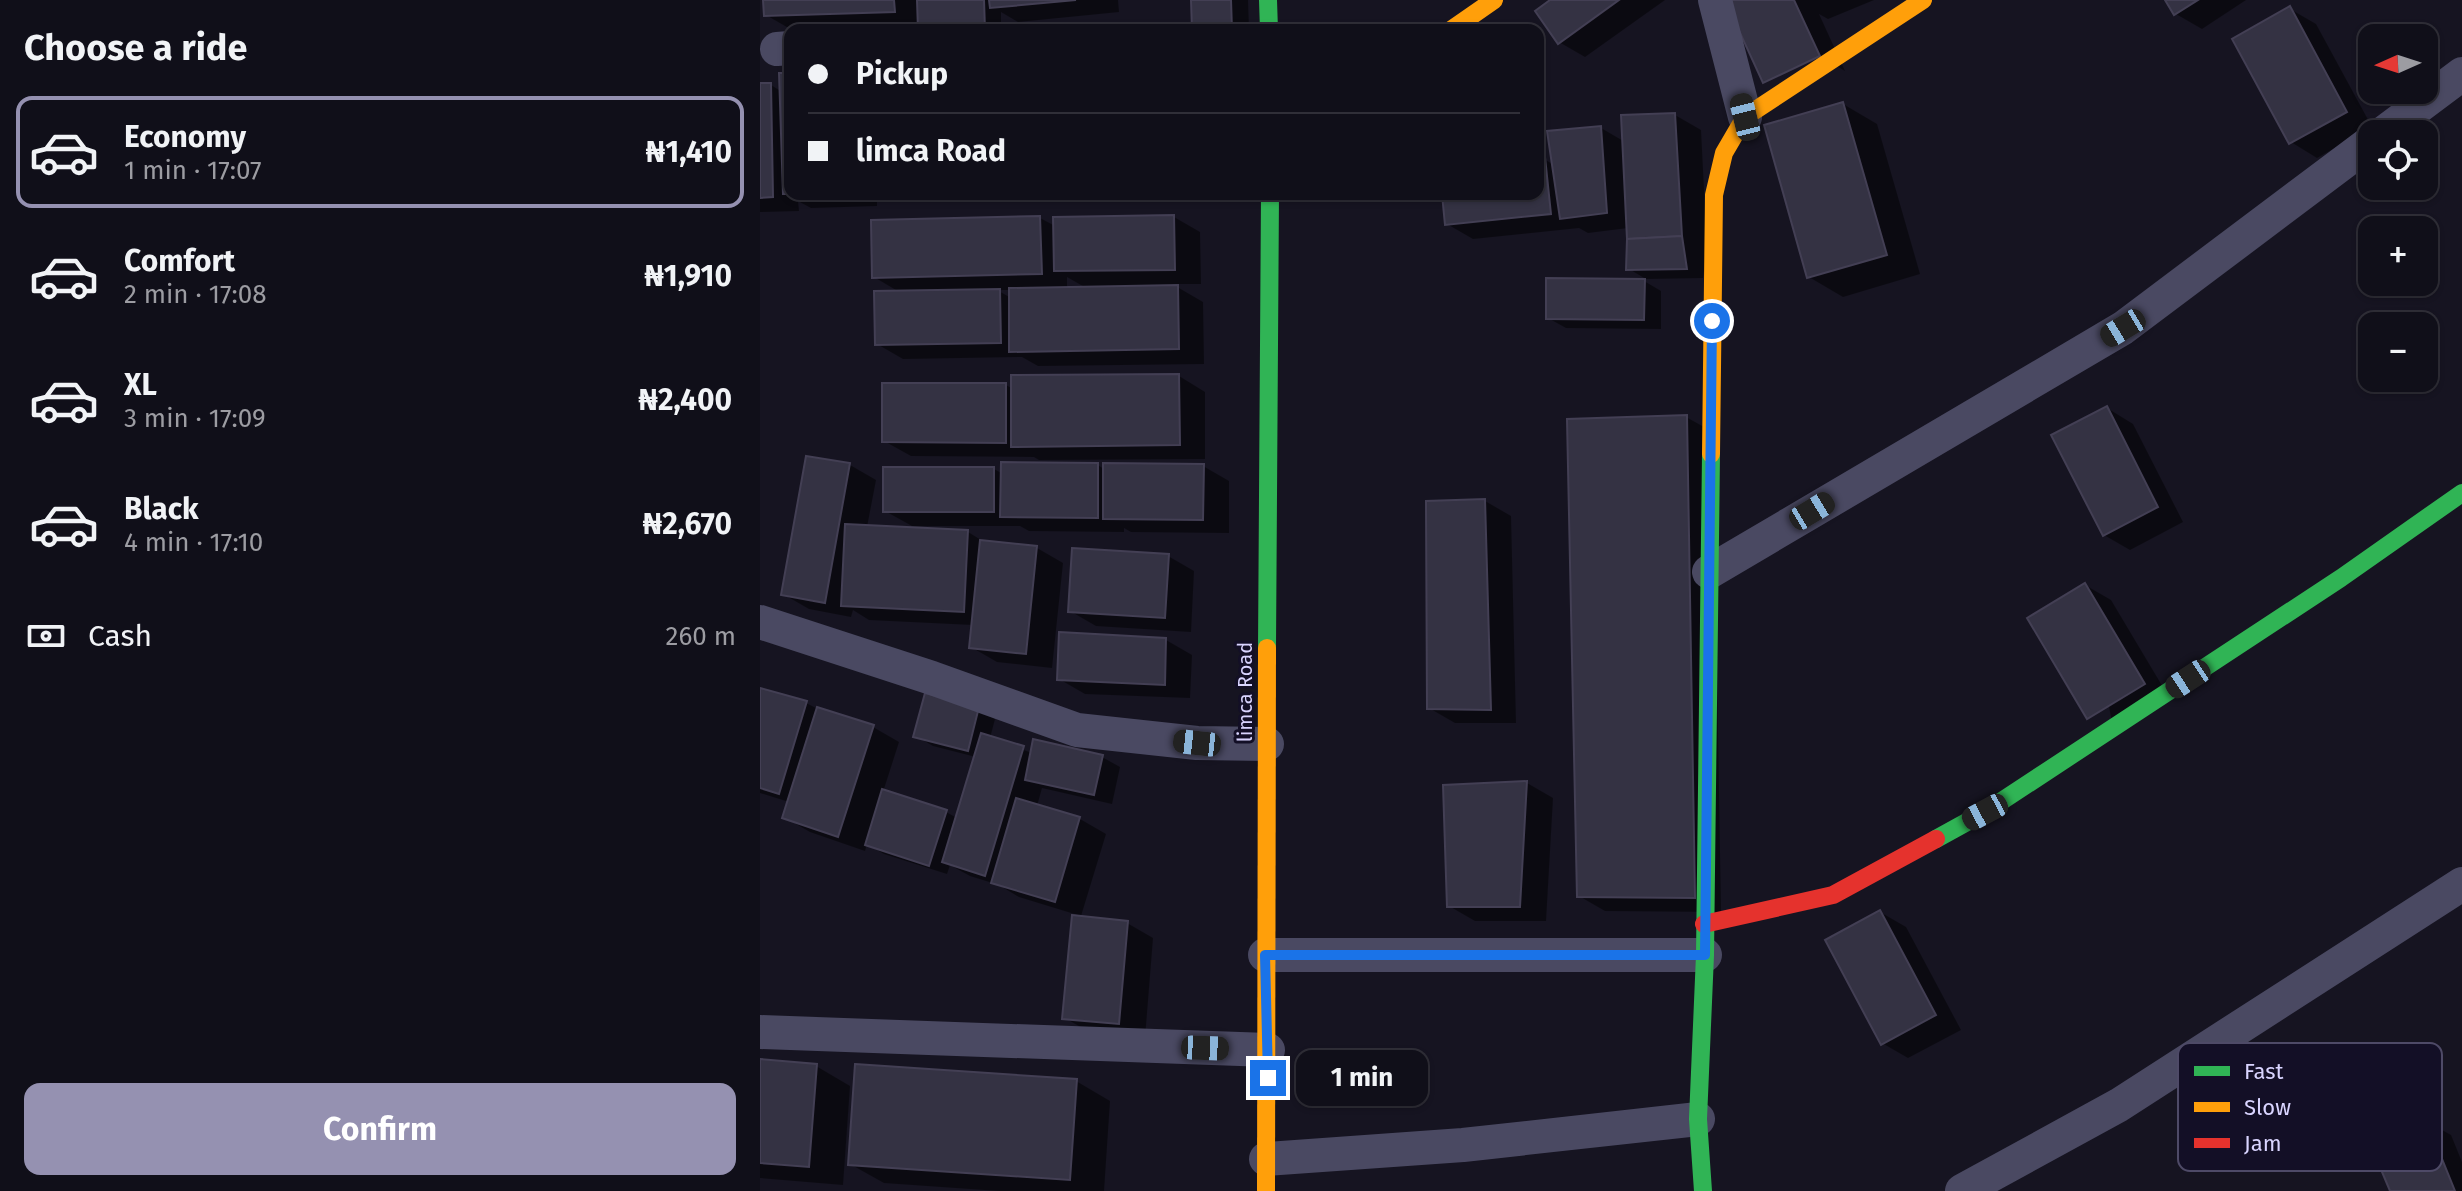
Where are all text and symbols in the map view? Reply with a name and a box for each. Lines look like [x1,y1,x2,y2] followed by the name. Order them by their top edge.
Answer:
[2358,24,2438,104] north arrow
[2358,24,2438,392] map controls
[24,26,247,70] text: Choose a ride
[856,56,948,92] text: Pickup
[1728,91,1762,143] car
[28,116,100,188] icon: car
[124,119,246,155] text: Economy
[2358,120,2438,200] button: locate
[856,133,1006,169] text: limca Road
[646,134,732,170] text: ₦1,410
[124,155,262,186] text: 1 min · 17:07
[2358,216,2438,296] button: +
[28,240,100,312] icon: car
[124,243,235,279] text: Comfort
[644,258,732,294] text: ₦1,910
[124,279,267,310] text: 2 min · 17:08
[1694,303,1730,339] route start
[2096,305,2150,351] car
[2358,312,2438,392] button: −
[28,364,100,436] icon: car
[124,367,157,403] text: XL
[638,382,732,418] text: ₦2,400
[124,403,266,434] text: 3 min · 17:09
[28,488,100,560] icon: car
[1785,488,1839,534] car
[124,491,199,527] text: Black
[642,506,732,542] text: ₦2,670
[124,527,263,558] text: 4 min · 17:10
[24,614,68,658] icon: cash
[88,618,152,654] text: Cash
[666,621,736,652] text: 260 m
[1233,642,1257,742] street label: limca Road
[2161,656,2215,702] car
[1172,729,1222,757] car
[1958,790,2012,834] car
[1181,1035,1229,1061] car
[2178,1043,2442,1171] legend
[1296,1050,1428,1106] callout: 1 min
[2244,1058,2284,1085] text: Fast
[1250,1060,1286,1096] route end
[1331,1062,1393,1093] text: 1 min
[24,1083,736,1175] button: Confirm
[2244,1094,2291,1121] text: Slow
[2244,1130,2282,1157] text: Jam

